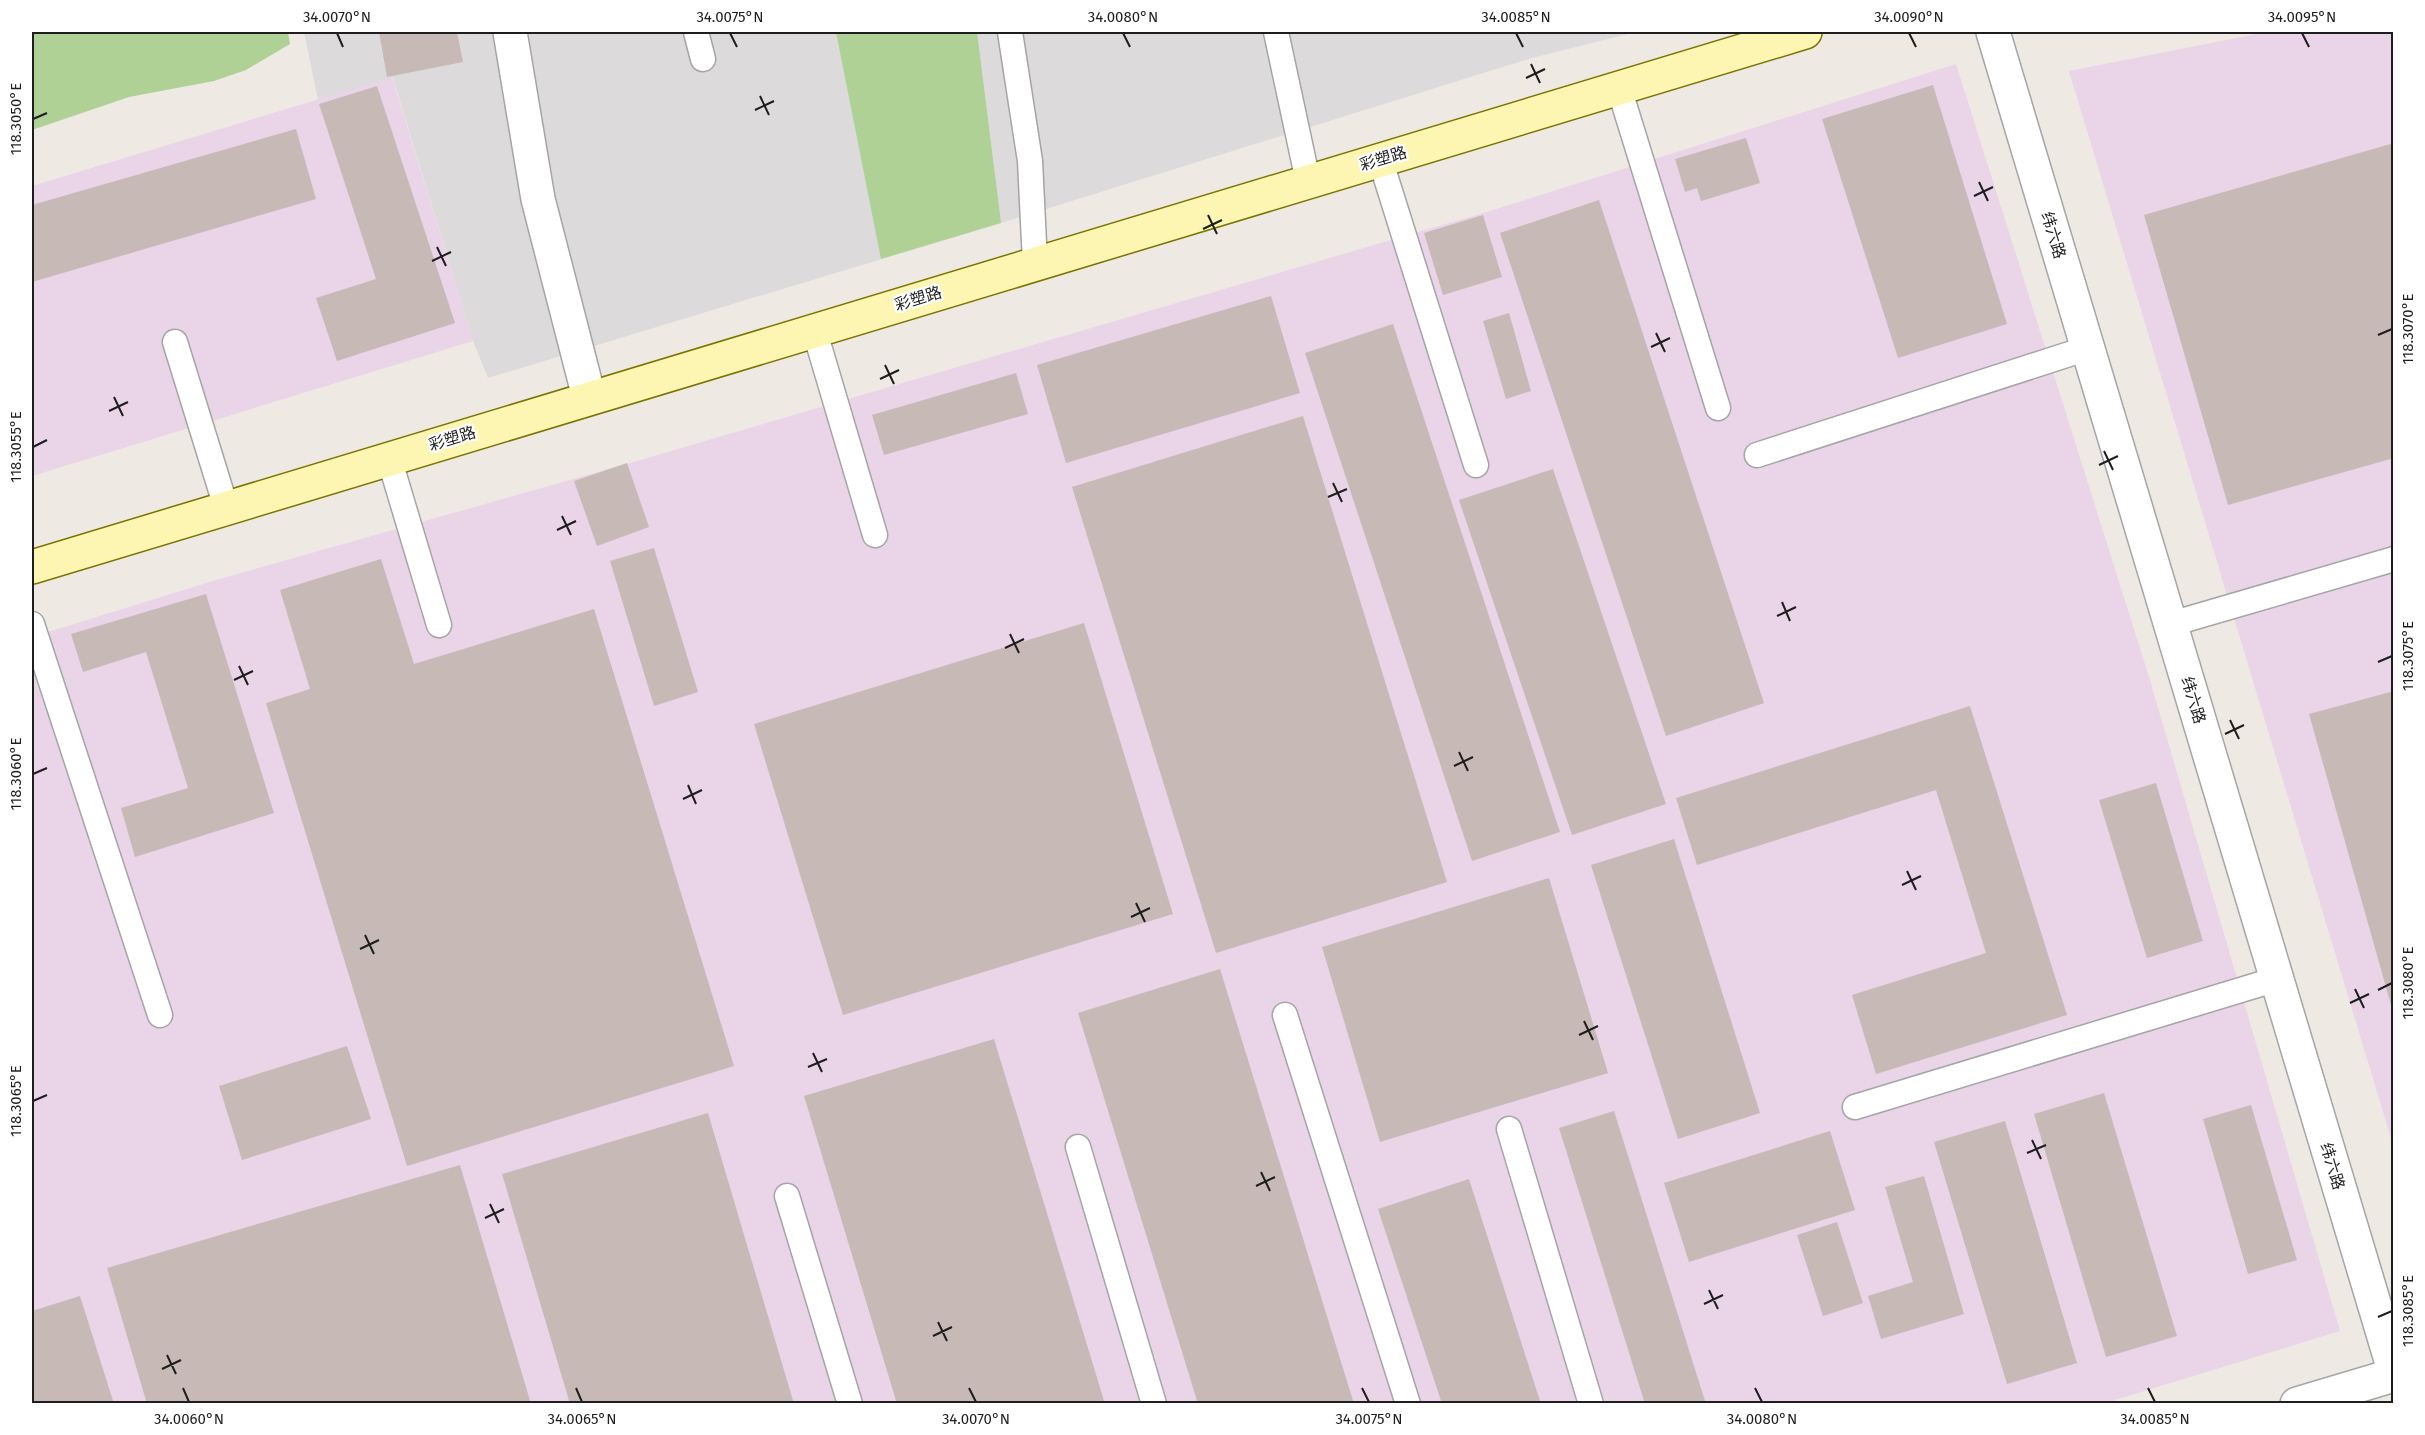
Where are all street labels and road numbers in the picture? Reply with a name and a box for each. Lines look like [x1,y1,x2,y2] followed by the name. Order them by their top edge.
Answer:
[1357,142,1409,175] street label: 彩塑路
[2037,209,2070,261] street label: 纬六路
[892,282,944,315] street label: 彩塑路
[426,422,478,455] street label: 彩塑路
[2177,674,2210,726] street label: 纬六路
[2316,1140,2349,1192] street label: 纬六路

